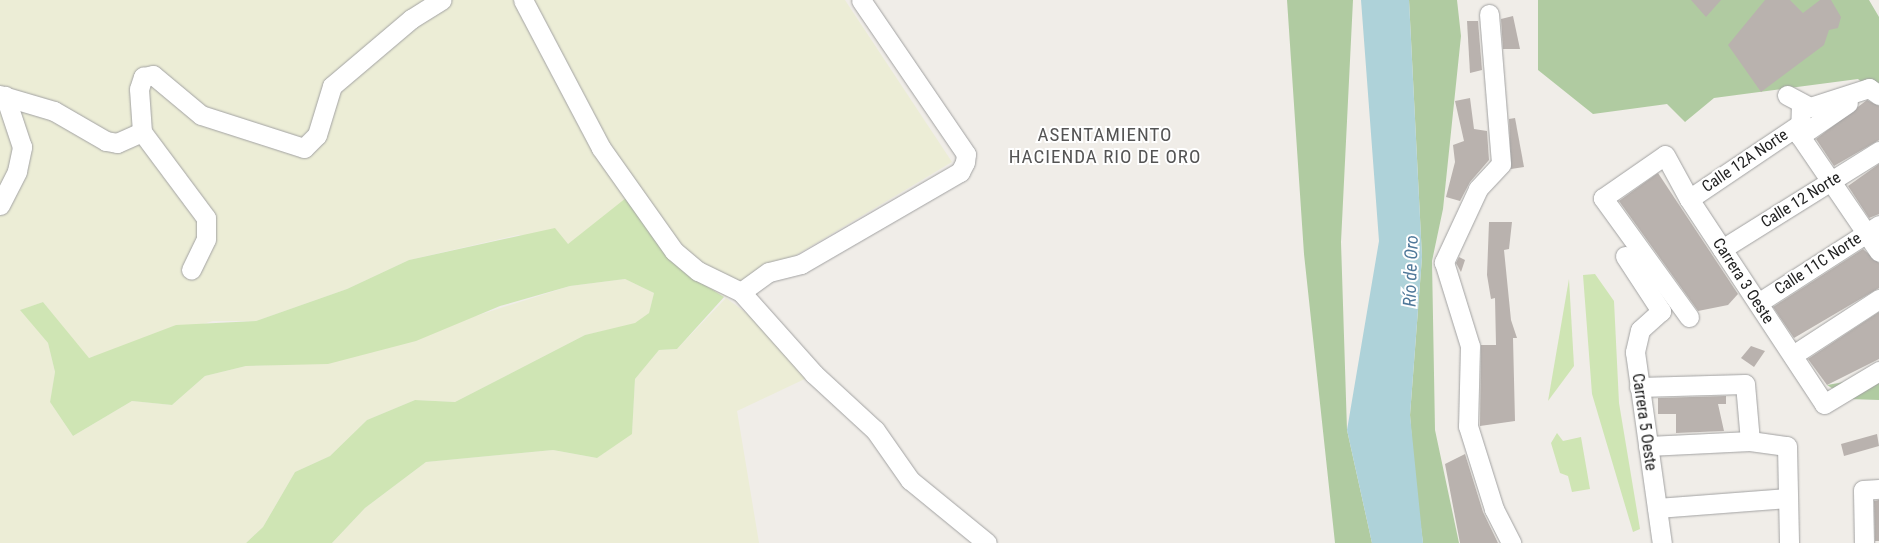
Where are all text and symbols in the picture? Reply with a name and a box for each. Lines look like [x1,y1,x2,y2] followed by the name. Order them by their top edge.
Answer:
[1006,124,1204,168] district label: ASENTAMIENTO HACIENDA RIO DE ORO
[1698,125,1792,197] street label: Calle 12A Norte
[1758,168,1844,232] street label: Calle 12 Norte
[1771,229,1865,299] street label: Calle 11C Norte
[1399,235,1423,307] water label: Río de Oro
[1708,235,1778,327] street label: Carrera 3 Oeste
[1628,372,1660,472] street label: Carrera 5 Oeste

